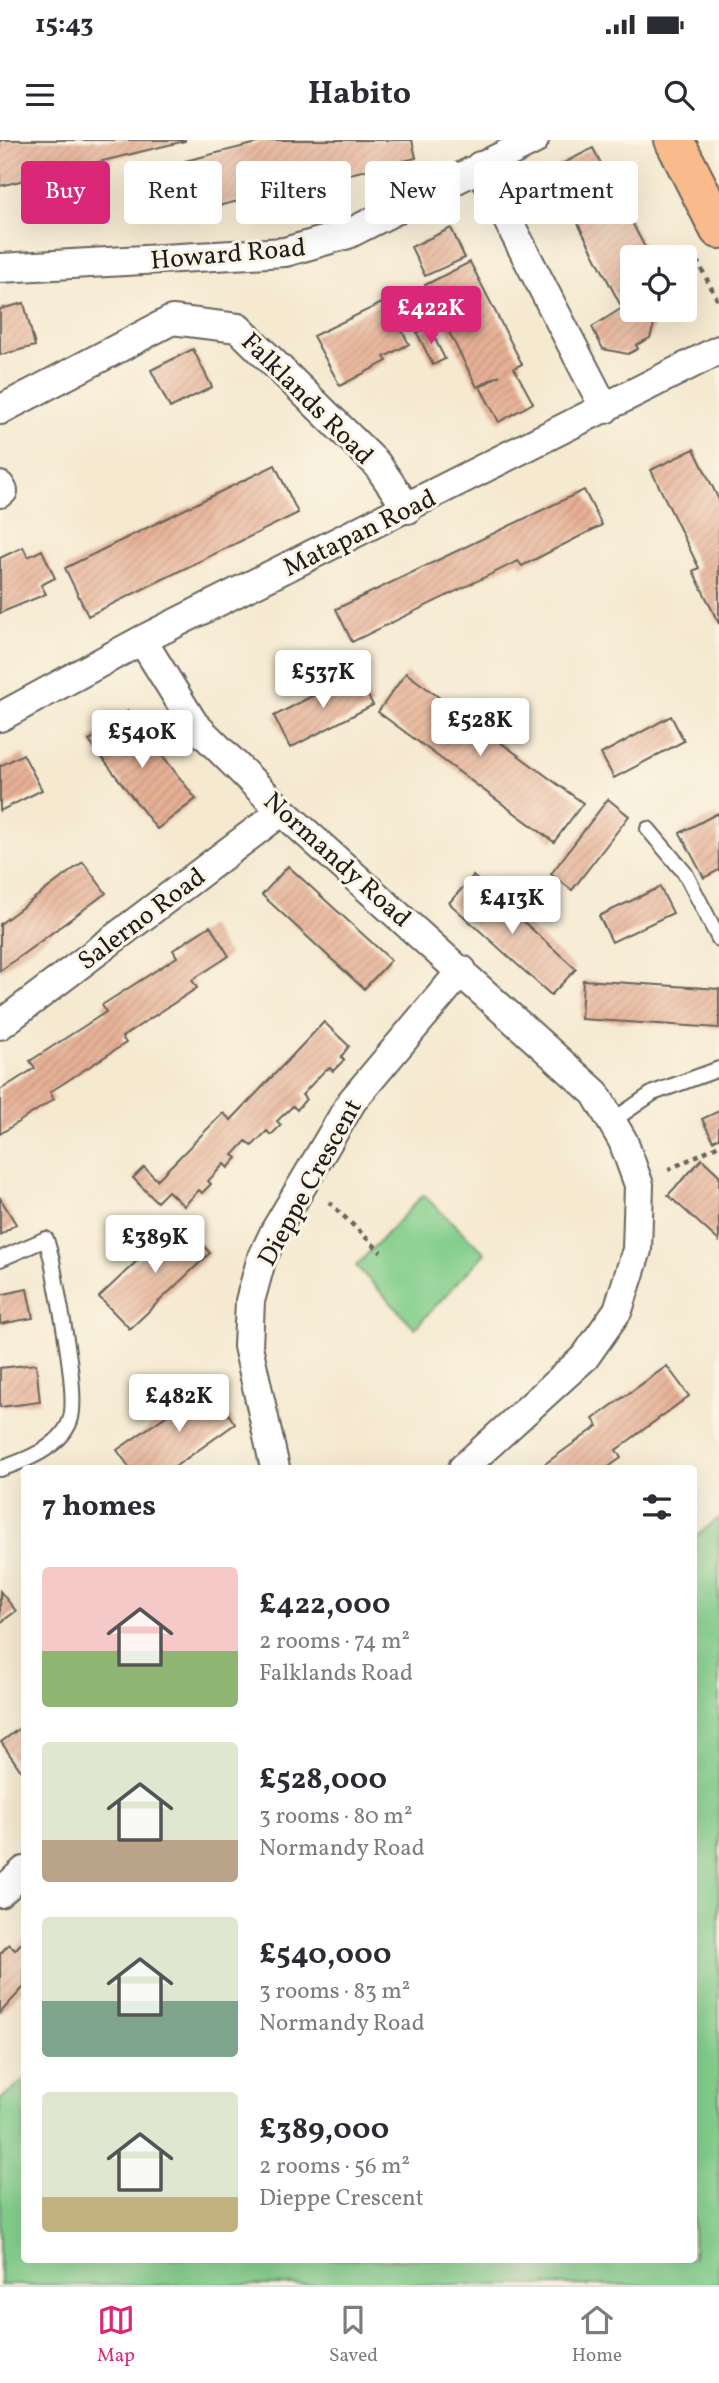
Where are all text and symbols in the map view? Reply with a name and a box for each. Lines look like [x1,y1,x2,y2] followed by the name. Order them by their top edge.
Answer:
[35,7,93,43] text: 15:43
[308,73,411,117] text: Habito
[21,76,59,114] icon: menu
[660,76,698,114] icon: search
[21,161,110,224] chip: Buy
[124,161,222,224] chip: Rent
[236,161,351,224] chip: Filters
[365,161,460,224] chip: New
[474,161,638,224] chip: Apartment
[149,230,307,280] street label: Howard Road
[620,245,697,322] map controls
[620,245,697,322] button: locate
[382,286,480,346] pin: £422K
[397,293,465,325] text: £422K
[232,325,381,474] street label: Falklands Road
[277,481,442,586] street label: Matapan Road
[274,650,372,710] pin: £537K
[291,657,355,689] text: £537K
[431,698,529,758] pin: £528K
[447,705,513,737] text: £528K
[93,710,191,770] pin: £540K
[108,717,176,749] text: £540K
[255,784,418,937] street label: Normandy Road
[71,860,214,980] street label: Salerno Road
[463,876,561,936] pin: £413K
[480,883,544,915] text: £413K
[250,1093,372,1273] street label: Dieppe Crescent
[106,1216,204,1275] pin: £389K
[122,1222,188,1254] text: £389K
[130,1374,228,1434] pin: £482K
[145,1381,213,1413] text: £482K
[42,1486,156,1528] text: 7 homes
[638,1488,676,1526] icon: filters
[259,1584,390,1626] text: £422,000
[98,1595,182,1679] icon: home
[259,1626,410,1658] text: 2 rooms · 74 m²
[259,1658,413,1690] text: Falklands Road
[259,1759,387,1801] text: £528,000
[98,1770,182,1854] icon: home
[259,1801,412,1833] text: 3 rooms · 80 m²
[259,1833,425,1865] text: Normandy Road
[259,1934,392,1976] text: £540,000
[98,1945,182,2029] icon: home
[259,1976,410,2008] text: 3 rooms · 83 m²
[259,2008,425,2040] text: Normandy Road
[259,2109,389,2151] text: £389,000
[98,2120,182,2204] icon: home
[259,2151,410,2183] text: 2 rooms · 56 m²
[259,2183,424,2215] text: Dieppe Crescent
[97,2301,135,2369] tab: Map
[329,2301,378,2369] tab: Saved
[572,2301,622,2369] tab: Home

